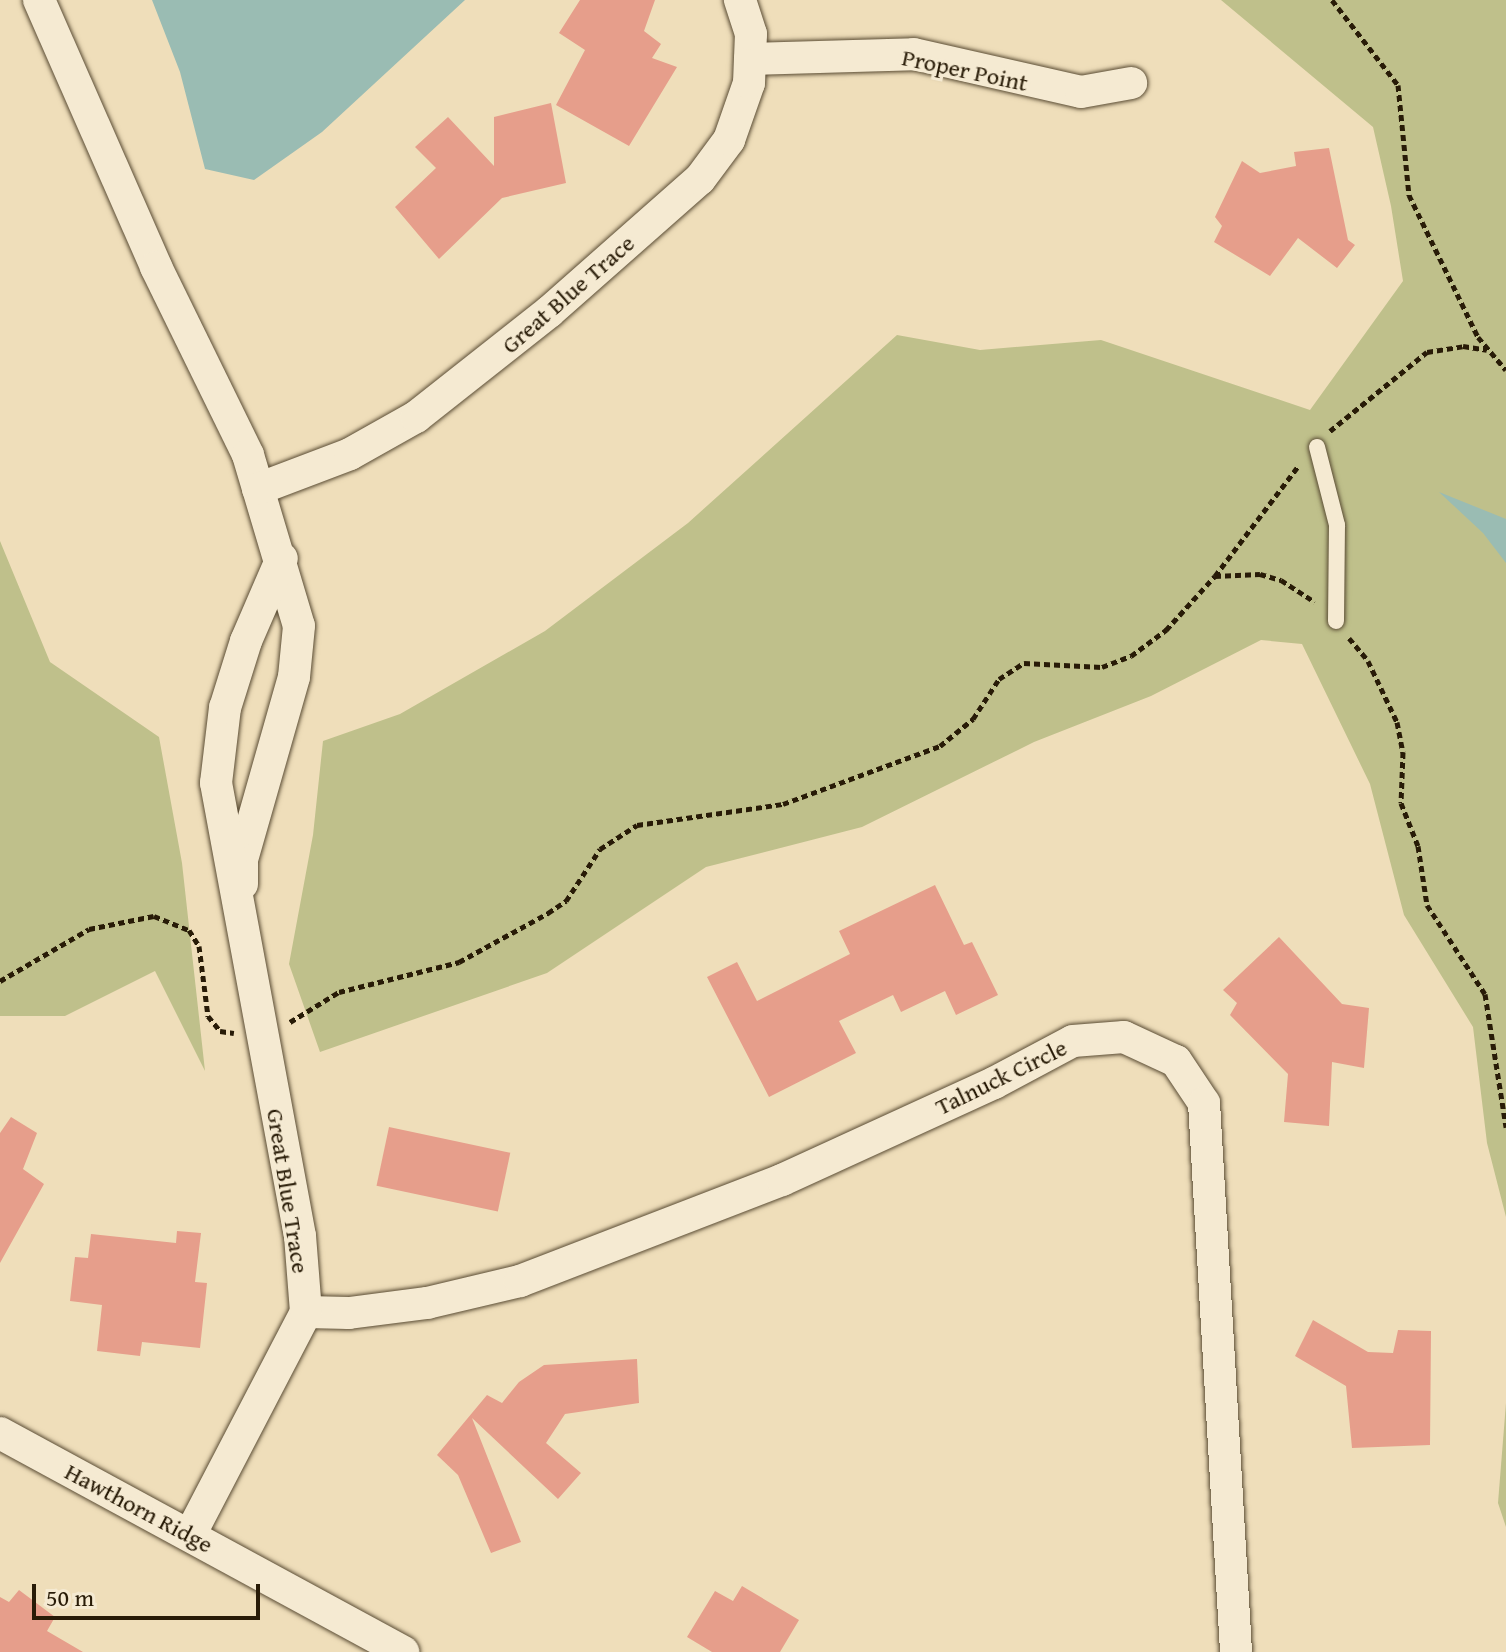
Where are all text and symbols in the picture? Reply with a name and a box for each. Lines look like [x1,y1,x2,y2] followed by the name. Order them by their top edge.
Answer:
[899,43,1031,97] street label: Proper Point
[496,229,640,359] street label: Great Blue Trace
[931,1033,1071,1121] street label: Talnuck Circle
[261,1107,315,1275] street label: Great Blue Trace
[60,1457,218,1559] street label: Hawthorn Ridge
[36,1568,264,1618] scale bar
[46,1580,94,1615] text: 50 m

